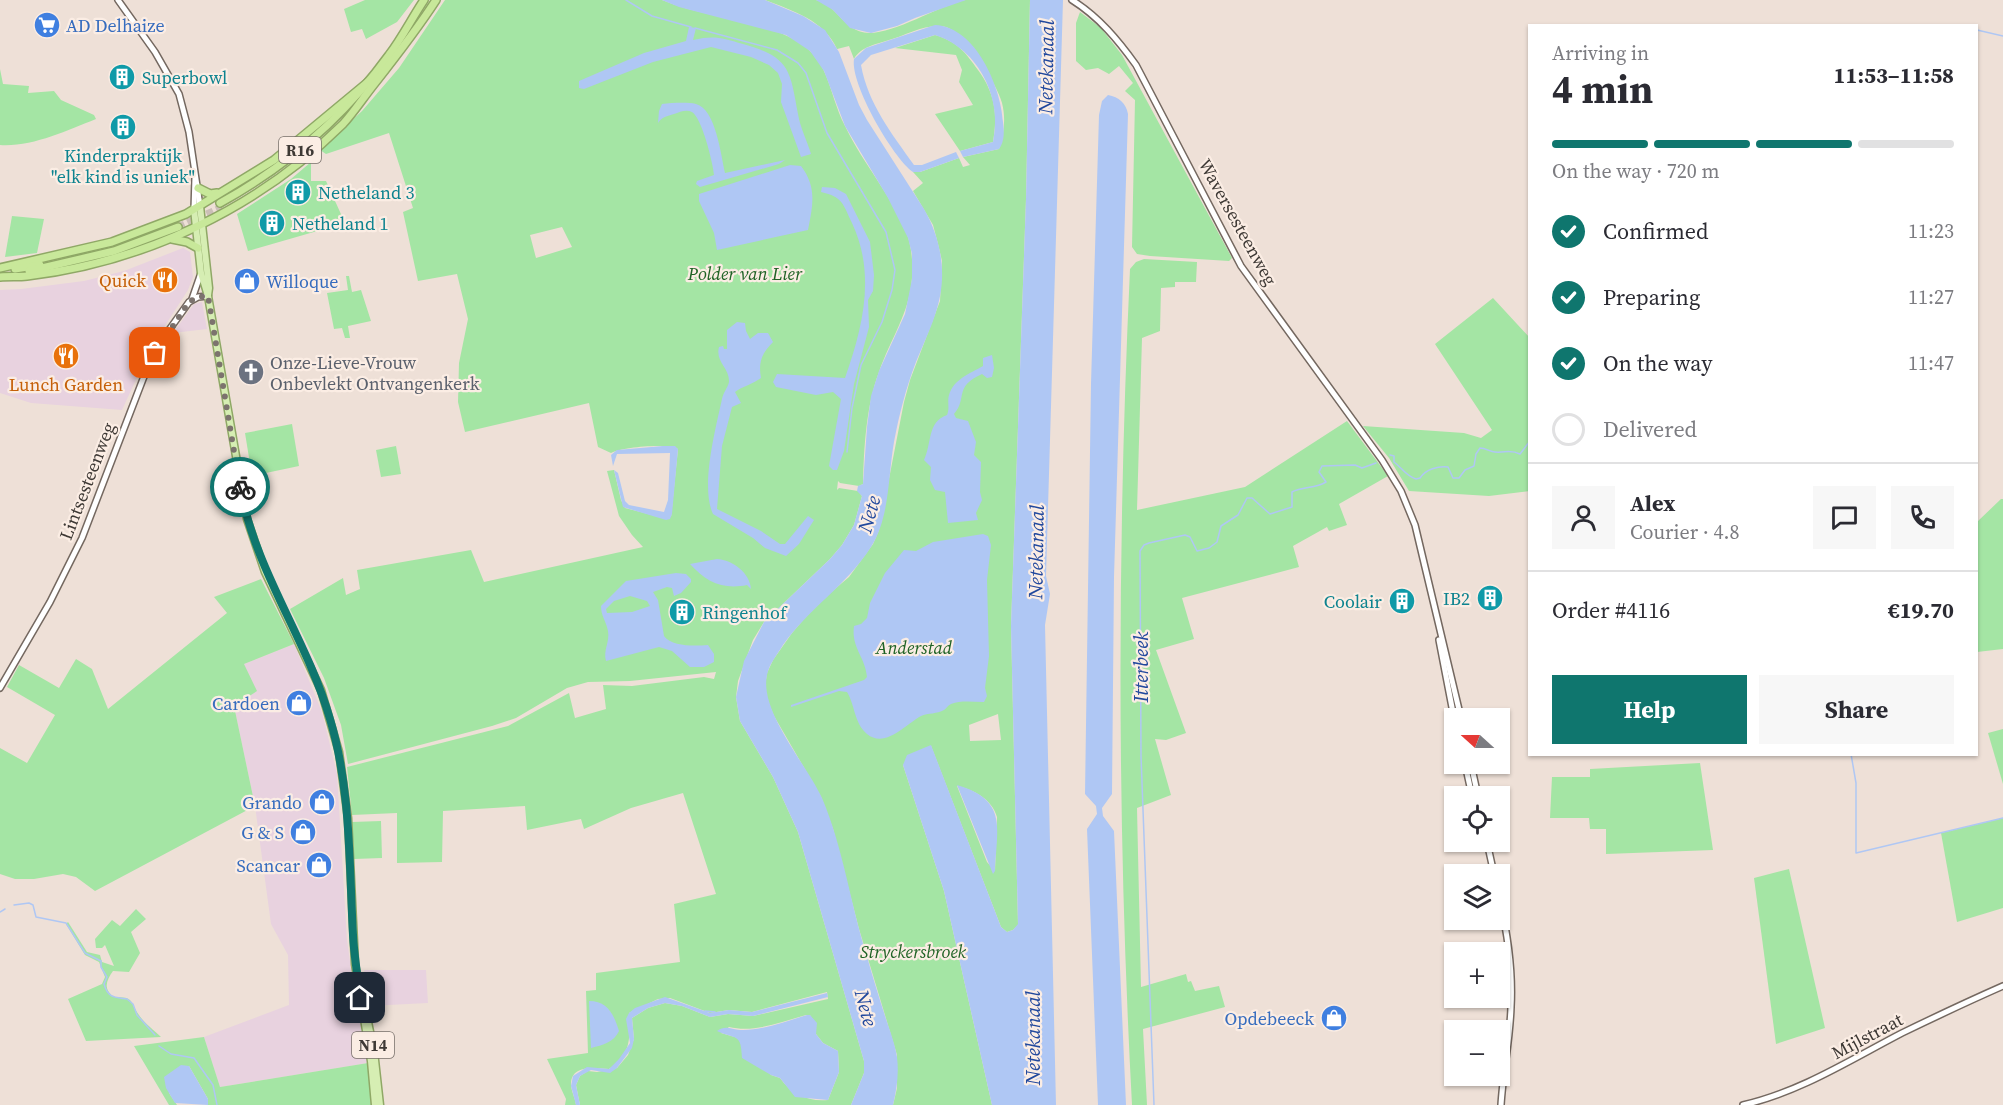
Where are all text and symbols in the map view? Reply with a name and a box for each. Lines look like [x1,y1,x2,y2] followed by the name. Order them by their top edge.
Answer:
[32,10,62,40] supermarket icon: AD Delhaize
[66,13,165,38] place label: AD Delhaize
[1031,19,1061,115] water label: Netekanaal
[1552,39,1649,67] text: Arriving in
[1834,60,1954,90] text: 11:53–11:58
[107,62,137,92] building icon: Superbowl
[1552,63,1653,116] text: 4 min
[142,65,227,90] place label: Superbowl
[108,112,138,142] building icon: Kinderpraktijk "elk kind is uniek"
[279,137,321,163] road number: R16
[51,143,195,189] place label: Kinderpraktijk "elk kind is uniek"
[1193,154,1283,290] street label: Waversesteenweg
[1552,157,1719,185] text: On the way · 720 m
[283,177,313,207] building icon: Netheland 3
[318,180,414,205] place label: Netheland 3
[257,208,287,238] building icon: Netheland 1
[292,211,388,236] place label: Netheland 1
[1552,215,1585,248] icon: check
[1603,216,1708,246] text: Confirmed
[1908,217,1954,245] text: 11:23
[687,261,803,286] park label: Polder van Lier
[150,265,180,295] restaurant icon: Quick
[232,266,262,296] shop icon: Willoque
[99,268,146,293] place label: Quick
[266,269,338,294] place label: Willoque
[1552,281,1585,314] icon: check
[1603,282,1700,312] text: Preparing
[1908,283,1954,311] text: 11:27
[129,327,180,378] pin
[138,336,171,369] icon: bag
[51,341,81,371] restaurant icon: Lunch Garden
[1552,347,1585,380] icon: check
[1603,348,1712,378] text: On the way
[1908,349,1954,377] text: 11:47
[270,350,480,396] place label: Onze-Lieve-Vrouw Onbevlekt Ontvangenkerk
[236,357,266,387] church icon: Onze-Lieve-Vrouw Onbevlekt Ontvangenkerk
[9,372,123,397] place label: Lunch Garden
[1603,414,1697,444] text: Delivered
[53,419,121,543] street label: Lintsesteenweg
[210,457,270,517] courier
[224,471,257,504] icon: bike
[1552,486,1615,549] button: person
[1813,486,1876,549] button: chat
[1891,486,1954,549] button: phone
[1630,488,1675,518] text: Alex
[850,492,888,537] water label: Nete
[1021,504,1051,600] water label: Netekanaal
[1630,518,1739,546] text: Courier · 4.8
[1475,583,1505,613] building icon: IB2
[1387,586,1417,616] building icon: Coolair
[1443,586,1470,611] place label: IB2
[1324,589,1382,614] place label: Coolair
[1552,595,1670,625] text: Order #4116
[1888,595,1954,625] text: €19.70
[667,597,697,627] building icon: Ringenhof
[702,600,788,625] place label: Ringenhof
[1127,631,1155,704] water label: Itterbeek
[875,635,953,660] park label: Anderstad
[1552,675,1747,744] button: Help
[1759,675,1954,744] button: Share
[284,688,314,718] shop icon: Cardoen
[212,691,280,716] place label: Cardoen
[1444,708,1510,774] north arrow
[1444,708,1510,1086] map controls
[1444,786,1510,852] button: locate
[307,787,337,817] shop icon: Grando
[242,790,302,815] place label: Grando
[288,817,318,847] shop icon: G & S
[241,820,284,845] place label: G & S
[304,850,334,880] shop icon: Scancar
[237,853,300,878] place label: Scancar
[1444,864,1510,930] button: layers
[860,939,967,964] park label: Stryckersbroek
[1444,942,1510,1008] button: +
[334,972,385,1023] pin
[343,981,376,1014] icon: home
[847,986,884,1029] water label: Nete
[1019,990,1047,1086] water label: Netekanaal
[1319,1003,1349,1033] shop icon: Opdebeeck
[1224,1006,1314,1031] place label: Opdebeeck
[1827,1007,1907,1065] street label: Mijlstraat
[1444,1020,1510,1086] button: −
[352,1032,394,1058] road number: N14

